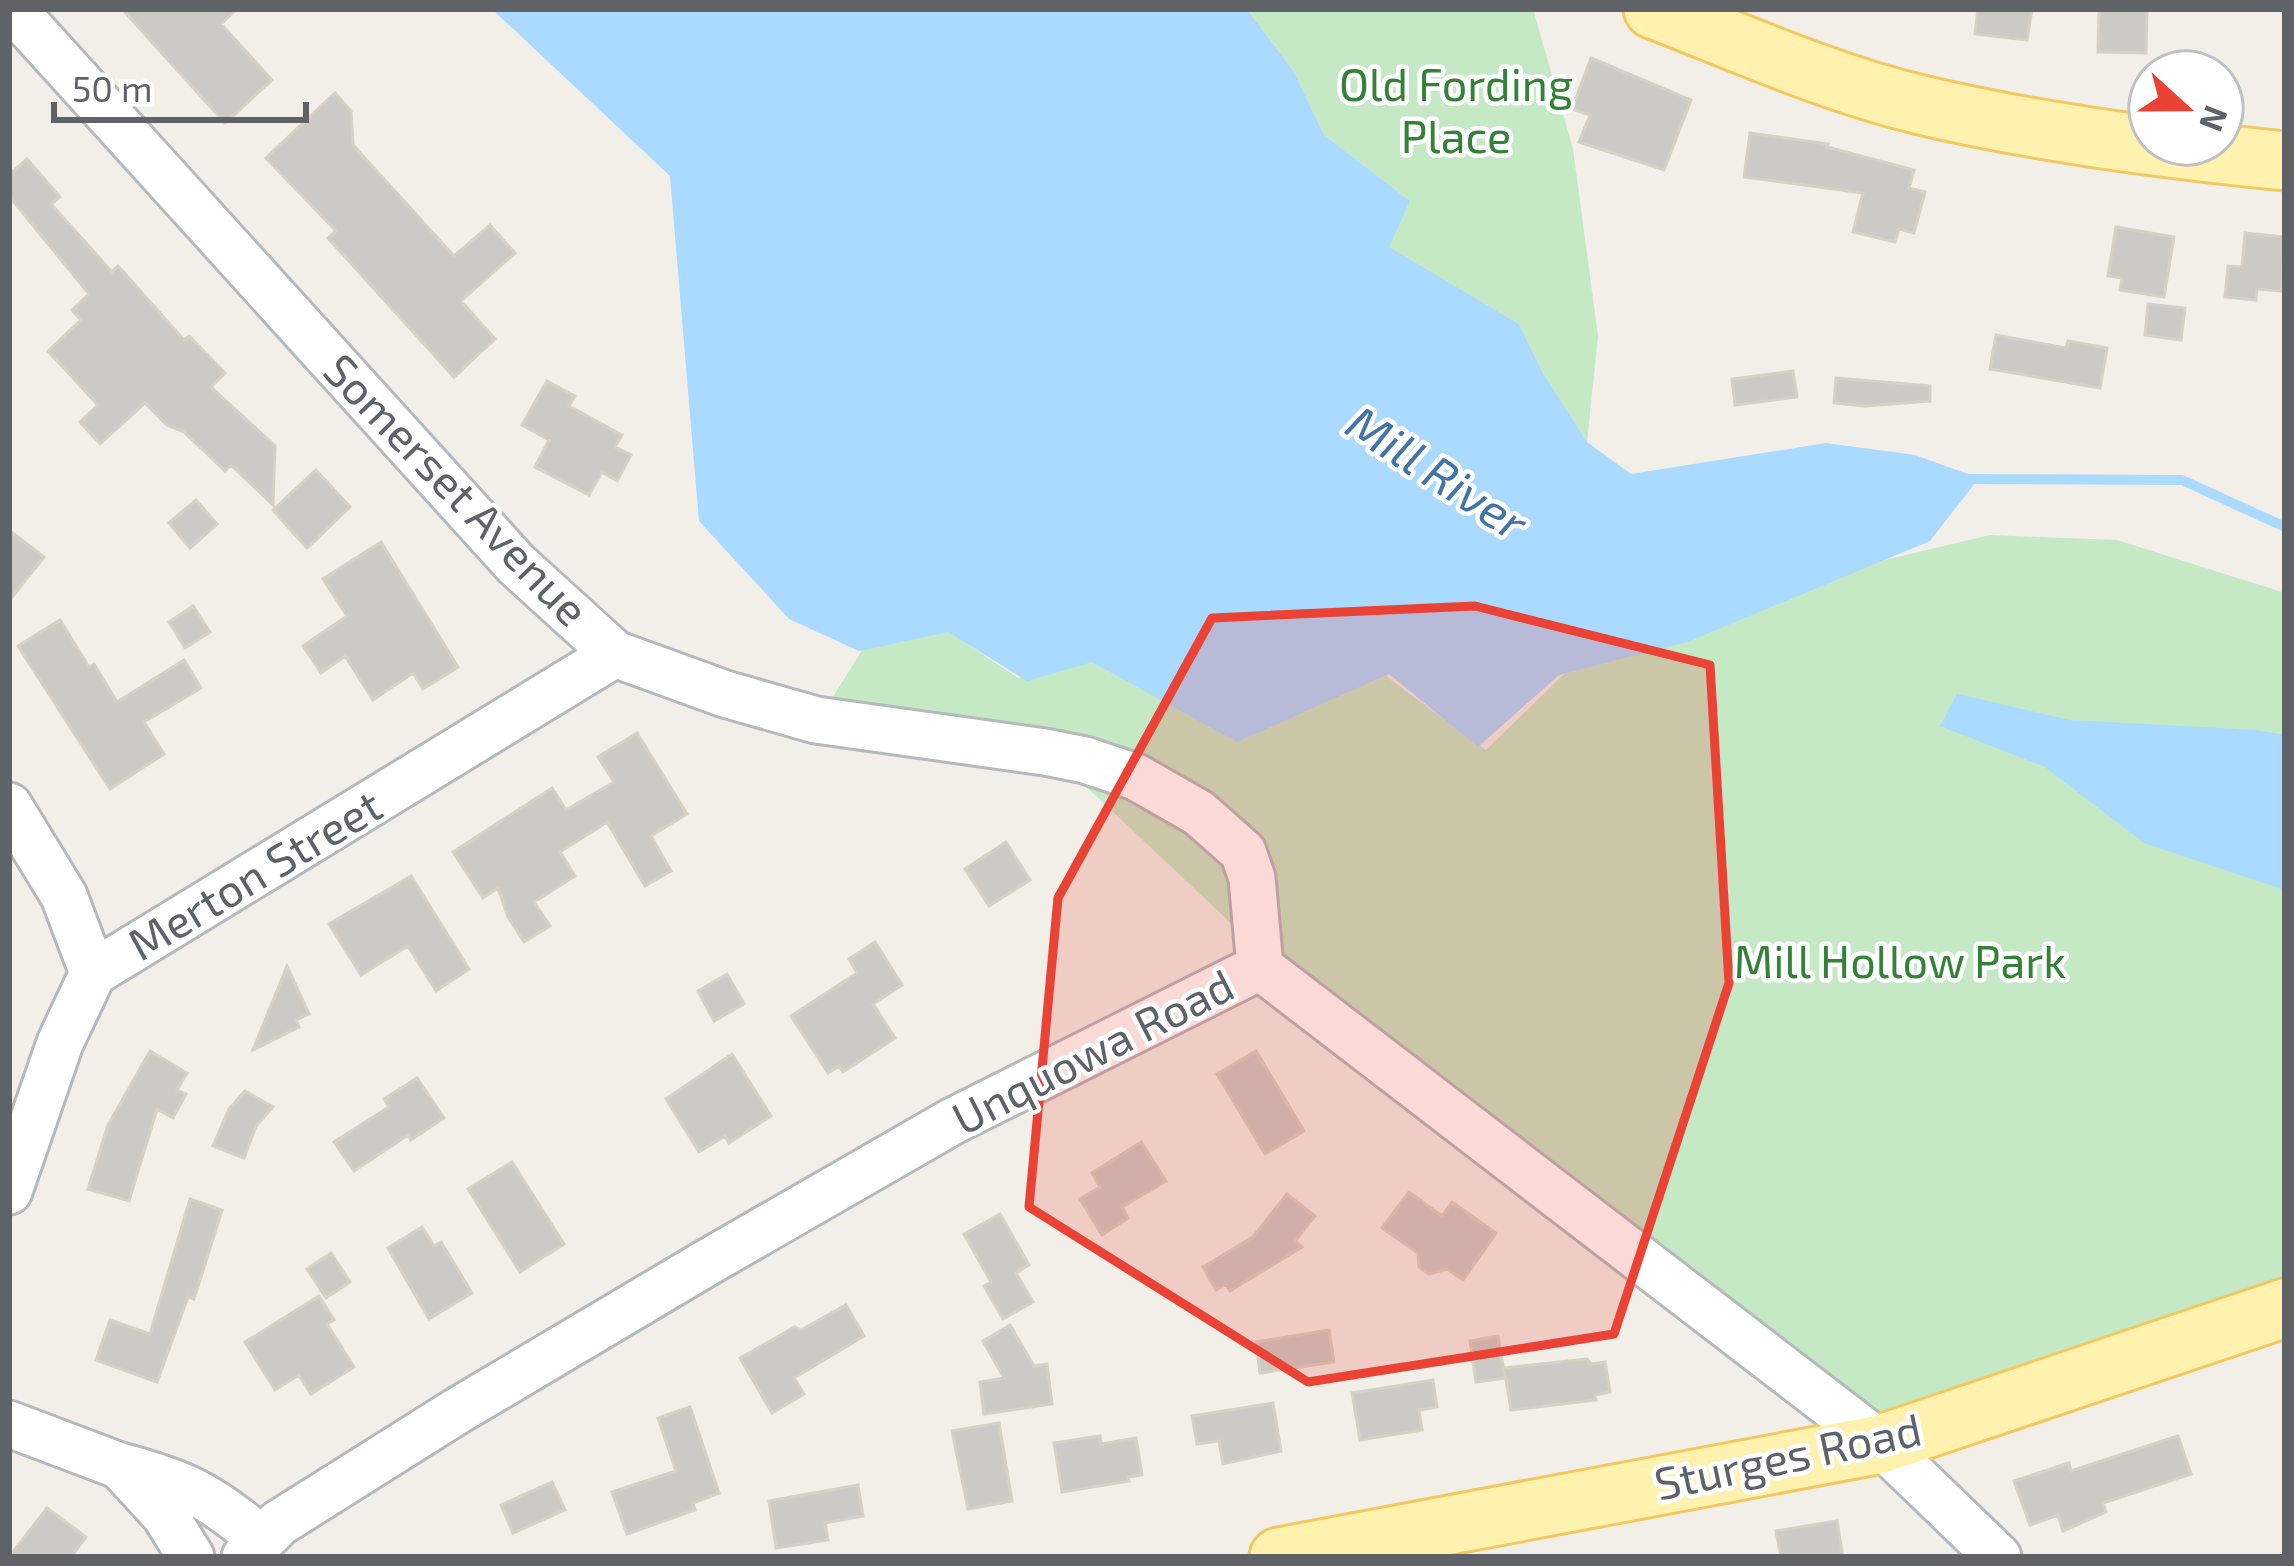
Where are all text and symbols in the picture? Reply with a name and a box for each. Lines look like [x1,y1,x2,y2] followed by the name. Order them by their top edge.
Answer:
[54,48,306,122] scale bar
[2126,48,2246,168] north arrow
[1339,56,1573,162] park label: Old Fording Place
[72,66,153,109] text: 50 m
[2192,101,2238,137] text: N
[314,342,601,636] street label: Somerset Avenue
[1337,392,1540,551] water label: Mill River
[118,777,390,970] street label: Merton Street
[1734,933,2066,987] park label: Mill Hollow Park
[943,956,1242,1144] street label: Unquowa Road
[1649,1400,1926,1510] street label: Sturges Road

